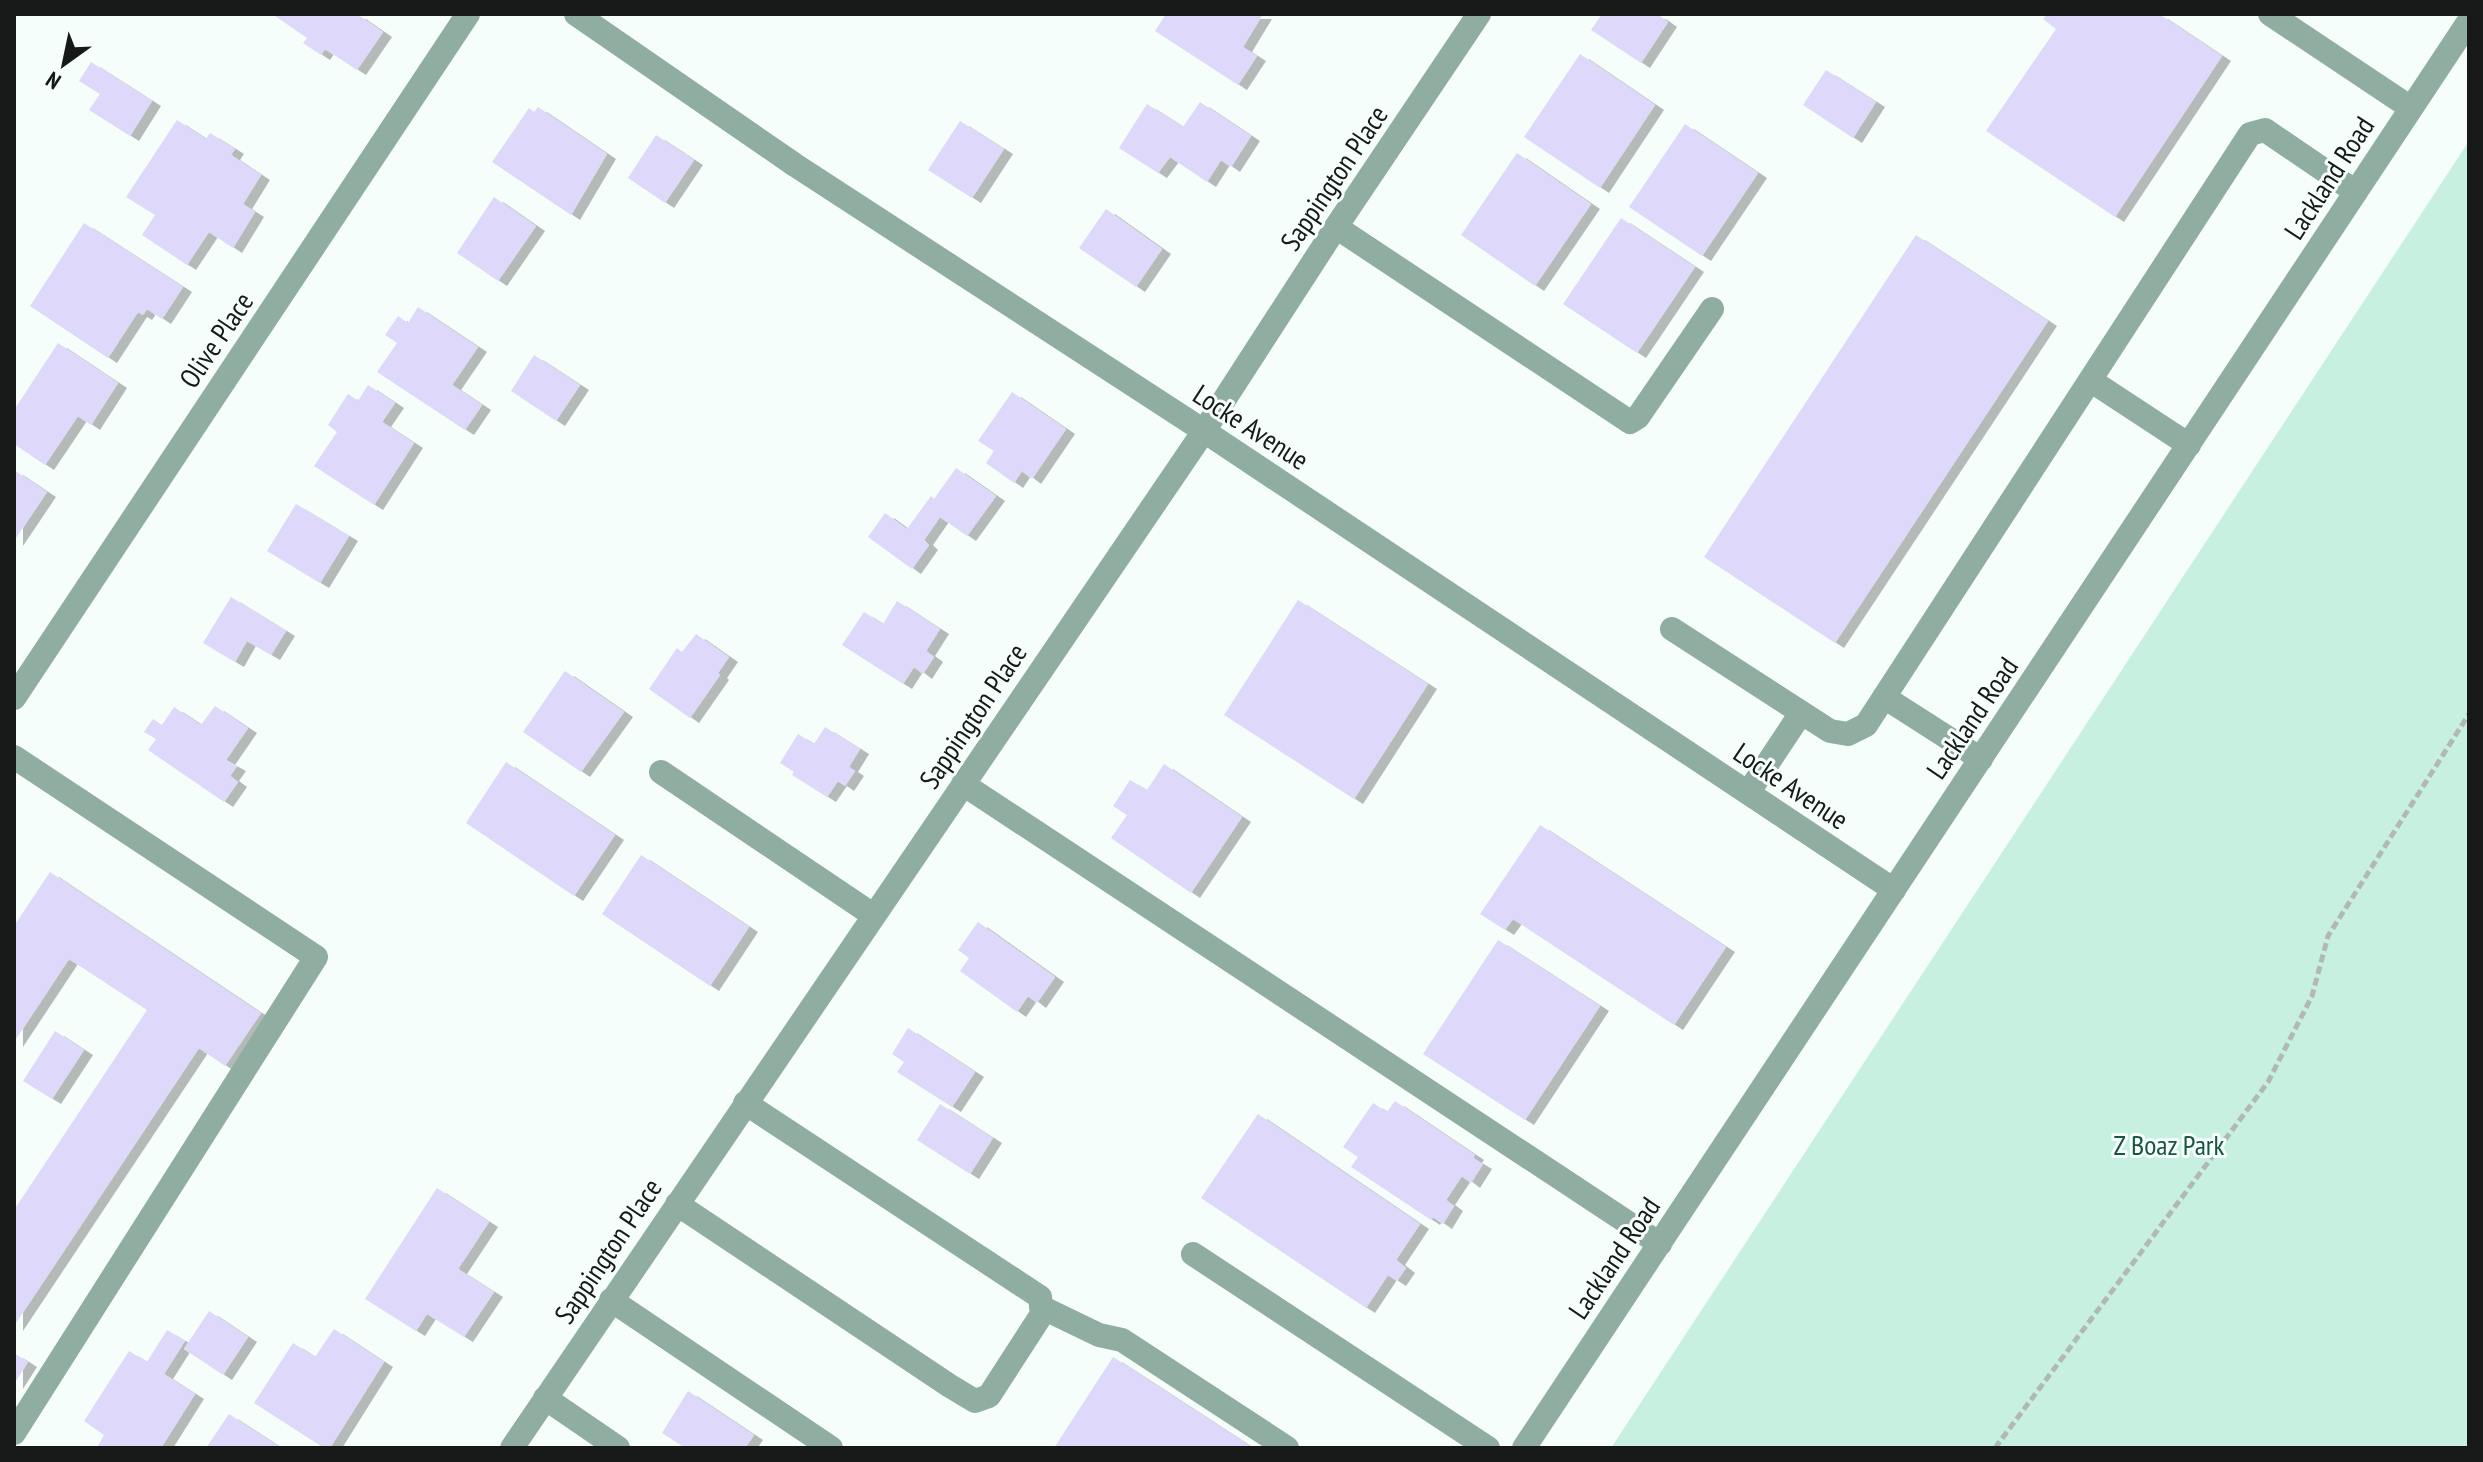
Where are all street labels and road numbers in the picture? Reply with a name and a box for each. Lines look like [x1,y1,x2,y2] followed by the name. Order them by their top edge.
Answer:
[1271,98,1396,257] street label: Sappington Place
[2275,109,2382,246] street label: Lackland Road
[170,285,261,395] street label: Olive Place
[1186,376,1316,478] street label: Locke Avenue
[910,636,1035,795] street label: Sappington Place
[1917,650,2026,786] street label: Lackland Road
[1727,734,1856,837] street label: Locke Avenue
[545,1171,670,1330] street label: Sappington Place
[1559,1190,1668,1326] street label: Lackland Road

